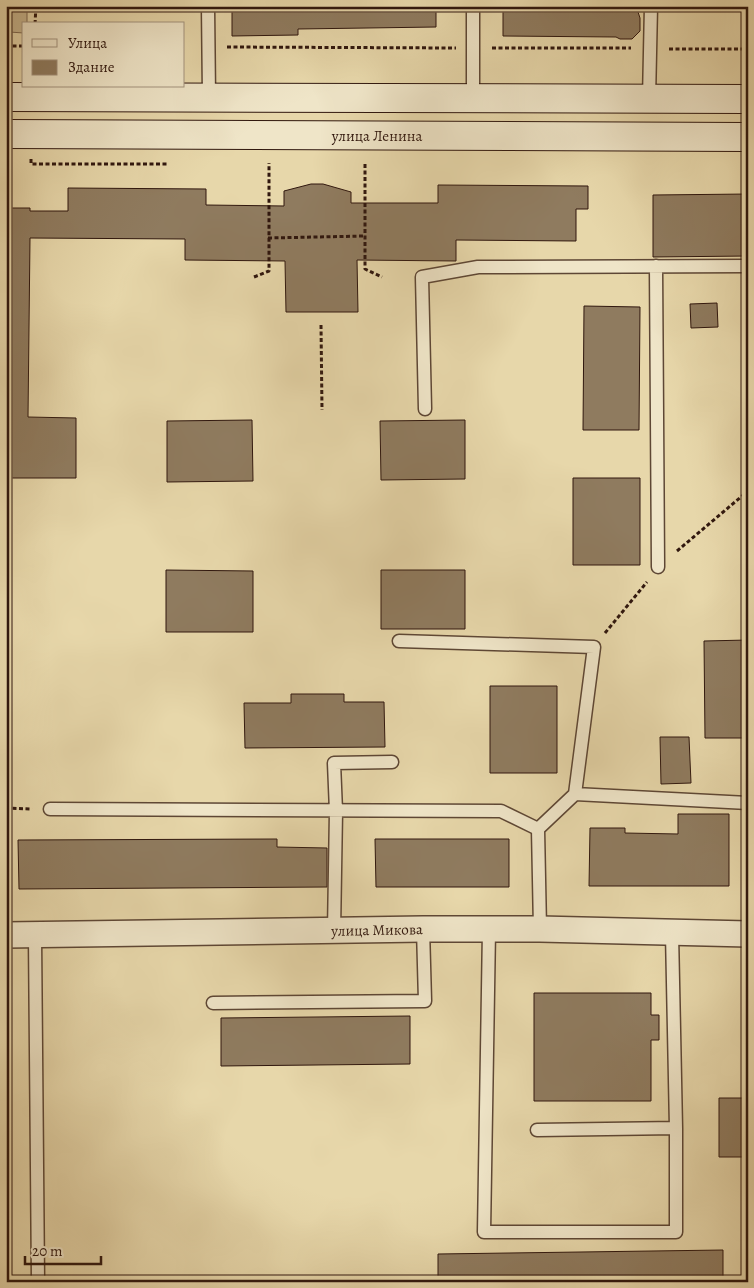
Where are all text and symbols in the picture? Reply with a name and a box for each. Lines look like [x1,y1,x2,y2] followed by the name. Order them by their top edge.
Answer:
[22,22,185,88] legend
[68,33,107,53] text: Улица
[68,57,115,77] text: Здание
[331,126,422,146] street label: улица Ленина
[330,919,423,941] street label: улица Микова
[25,1233,101,1265] scale bar
[32,1241,63,1261] text: 20 m

